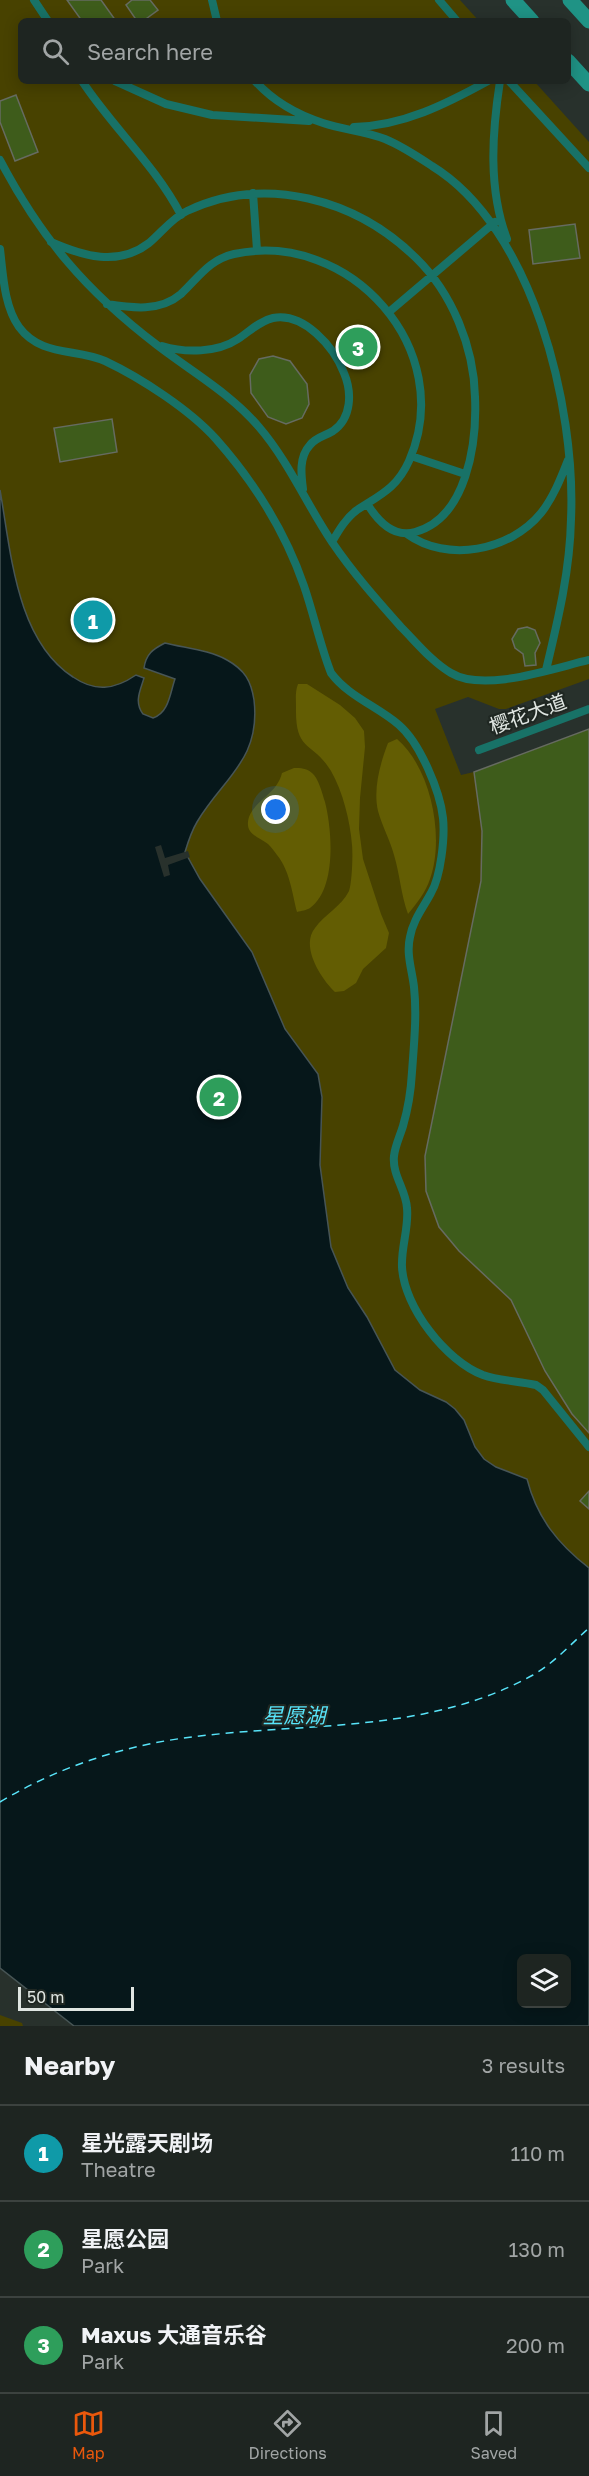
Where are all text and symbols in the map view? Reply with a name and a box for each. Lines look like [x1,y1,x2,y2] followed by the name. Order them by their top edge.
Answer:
[18,18,571,84] search box
[39,35,72,68] icon: search
[87,38,213,65] text: Search here
[338,324,378,370] pin: 3
[74,598,112,642] pin: 1
[486,688,569,738] street label: 樱花大道
[261,795,290,824] your location
[200,1074,238,1120] pin: 2
[263,1702,328,1728] water label: 星愿湖
[517,1954,571,2008] map controls
[517,1954,571,2008] button: layers
[18,1984,134,2012] scale bar
[27,1987,64,2007] text: 50 m
[24,2050,115,2081] text: Nearby
[482,2053,565,2077] text: 3 results
[81,2129,213,2156] text: 星光露天剧场
[38,2141,49,2165] text: 1
[511,2141,565,2165] text: 110 m
[81,2157,156,2181] text: Theatre
[81,2225,169,2252] text: 星愿公园
[37,2237,50,2261] text: 2
[509,2237,565,2261] text: 130 m
[81,2253,124,2277] text: Park
[81,2321,267,2348] text: Maxus 大通音乐谷
[37,2333,50,2357] text: 3
[506,2333,565,2357] text: 200 m
[81,2349,124,2373] text: Park
[72,2407,105,2463] tab: Map
[249,2407,327,2463] tab: Directions
[470,2407,517,2463] tab: Saved

